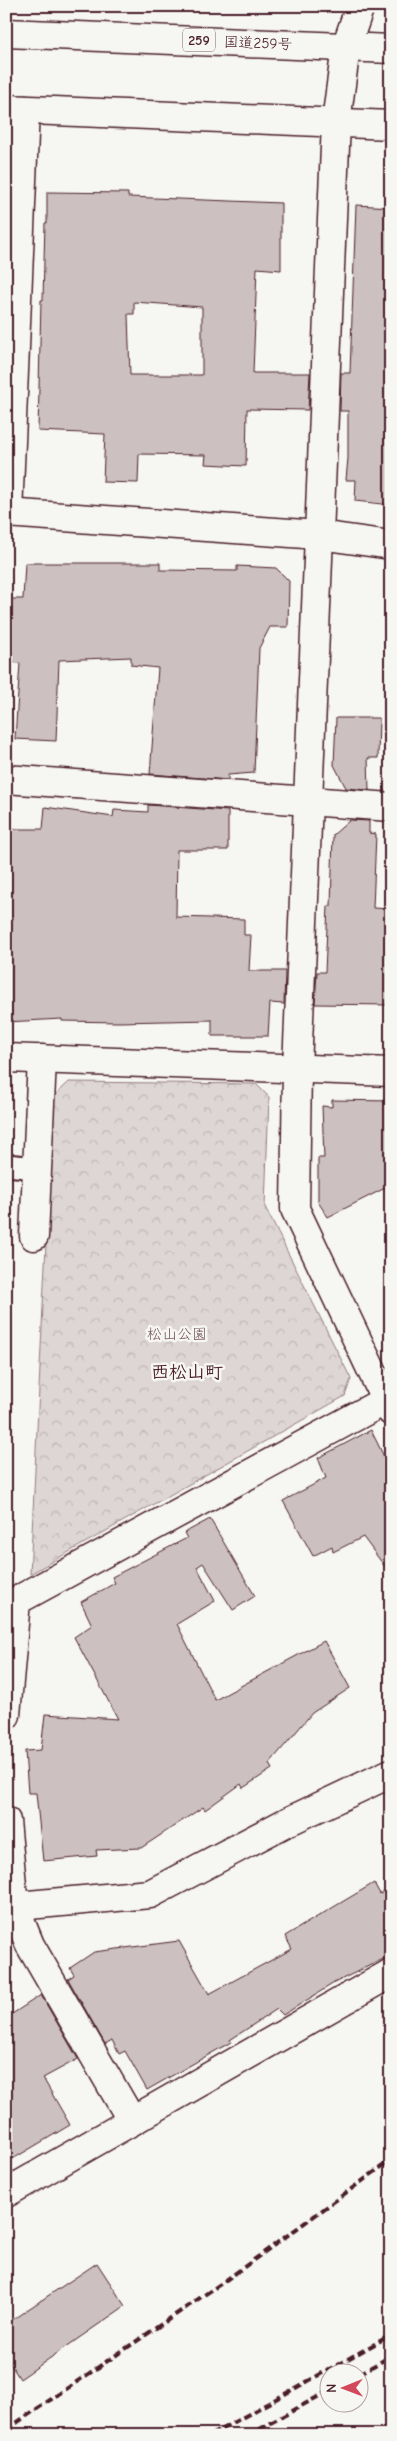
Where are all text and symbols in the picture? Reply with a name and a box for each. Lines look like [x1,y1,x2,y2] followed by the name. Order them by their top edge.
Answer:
[183,28,215,52] road number: 259
[223,33,293,53] street label: 国道259号
[147,1325,207,1343] park label: 松山公園
[151,1362,223,1383] district label: 西松山町
[320,2364,370,2414] north arrow
[323,2384,340,2393] text: N

